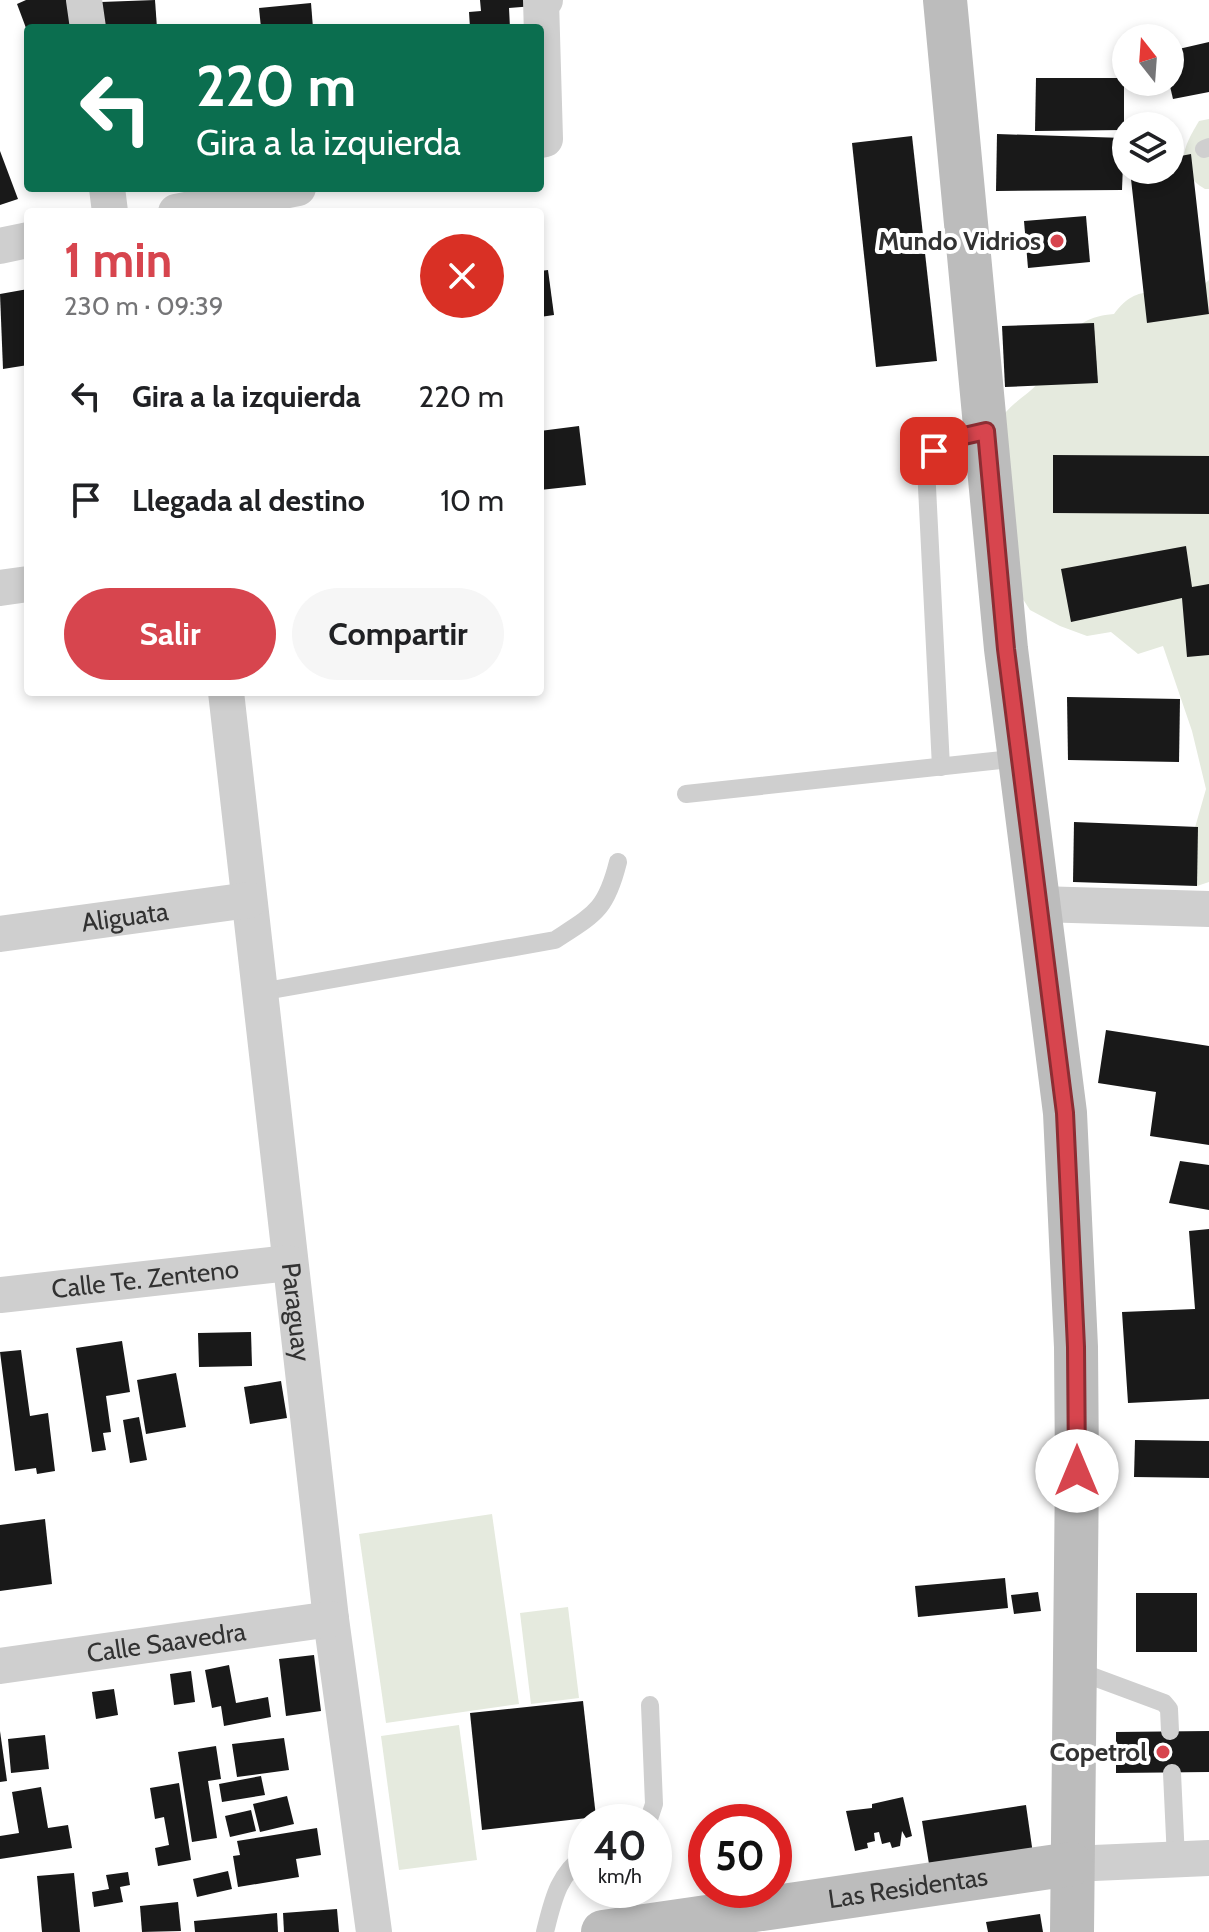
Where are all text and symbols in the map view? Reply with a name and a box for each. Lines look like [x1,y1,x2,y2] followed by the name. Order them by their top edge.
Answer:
[1112,24,1184,96] north arrow
[1112,24,1184,184] map controls
[196,52,356,120] text: 220 m
[64,56,168,160] icon: left
[1112,112,1184,184] button: layers
[196,120,461,164] text: Gira a la izquierda
[878,225,1041,257] place label: Mundo Vidrios
[64,231,172,289] text: 1 min
[1048,232,1066,250] marker: Mundo Vidrios
[420,234,504,318] button: close
[64,290,224,322] text: 230 m · 09:39
[64,374,108,418] icon: left
[132,378,361,415] text: Gira a la izquierda
[419,378,504,415] text: 220 m
[900,417,968,485] pin
[912,429,956,473] icon: arrive
[64,478,108,522] icon: arrive
[132,482,365,519] text: Llegada al destino
[440,482,504,519] text: 10 m
[64,588,276,680] button: Salir
[292,588,504,680] button: Compartir
[79,895,171,939] street label: Aliguata
[50,1253,240,1305] street label: Calle Te. Zenteno
[275,1261,318,1363] street label: Paraguay
[1035,1429,1119,1513] position arrow
[85,1615,248,1669] street label: Calle Saavedra
[1049,1736,1147,1768] place label: Copetrol
[1154,1743,1172,1761] marker: Copetrol
[688,1804,792,1908] speed limit sign: 50
[593,1821,647,1870] text: 40
[826,1860,990,1915] street label: Las Residentas
[598,1864,642,1888] text: km/h

